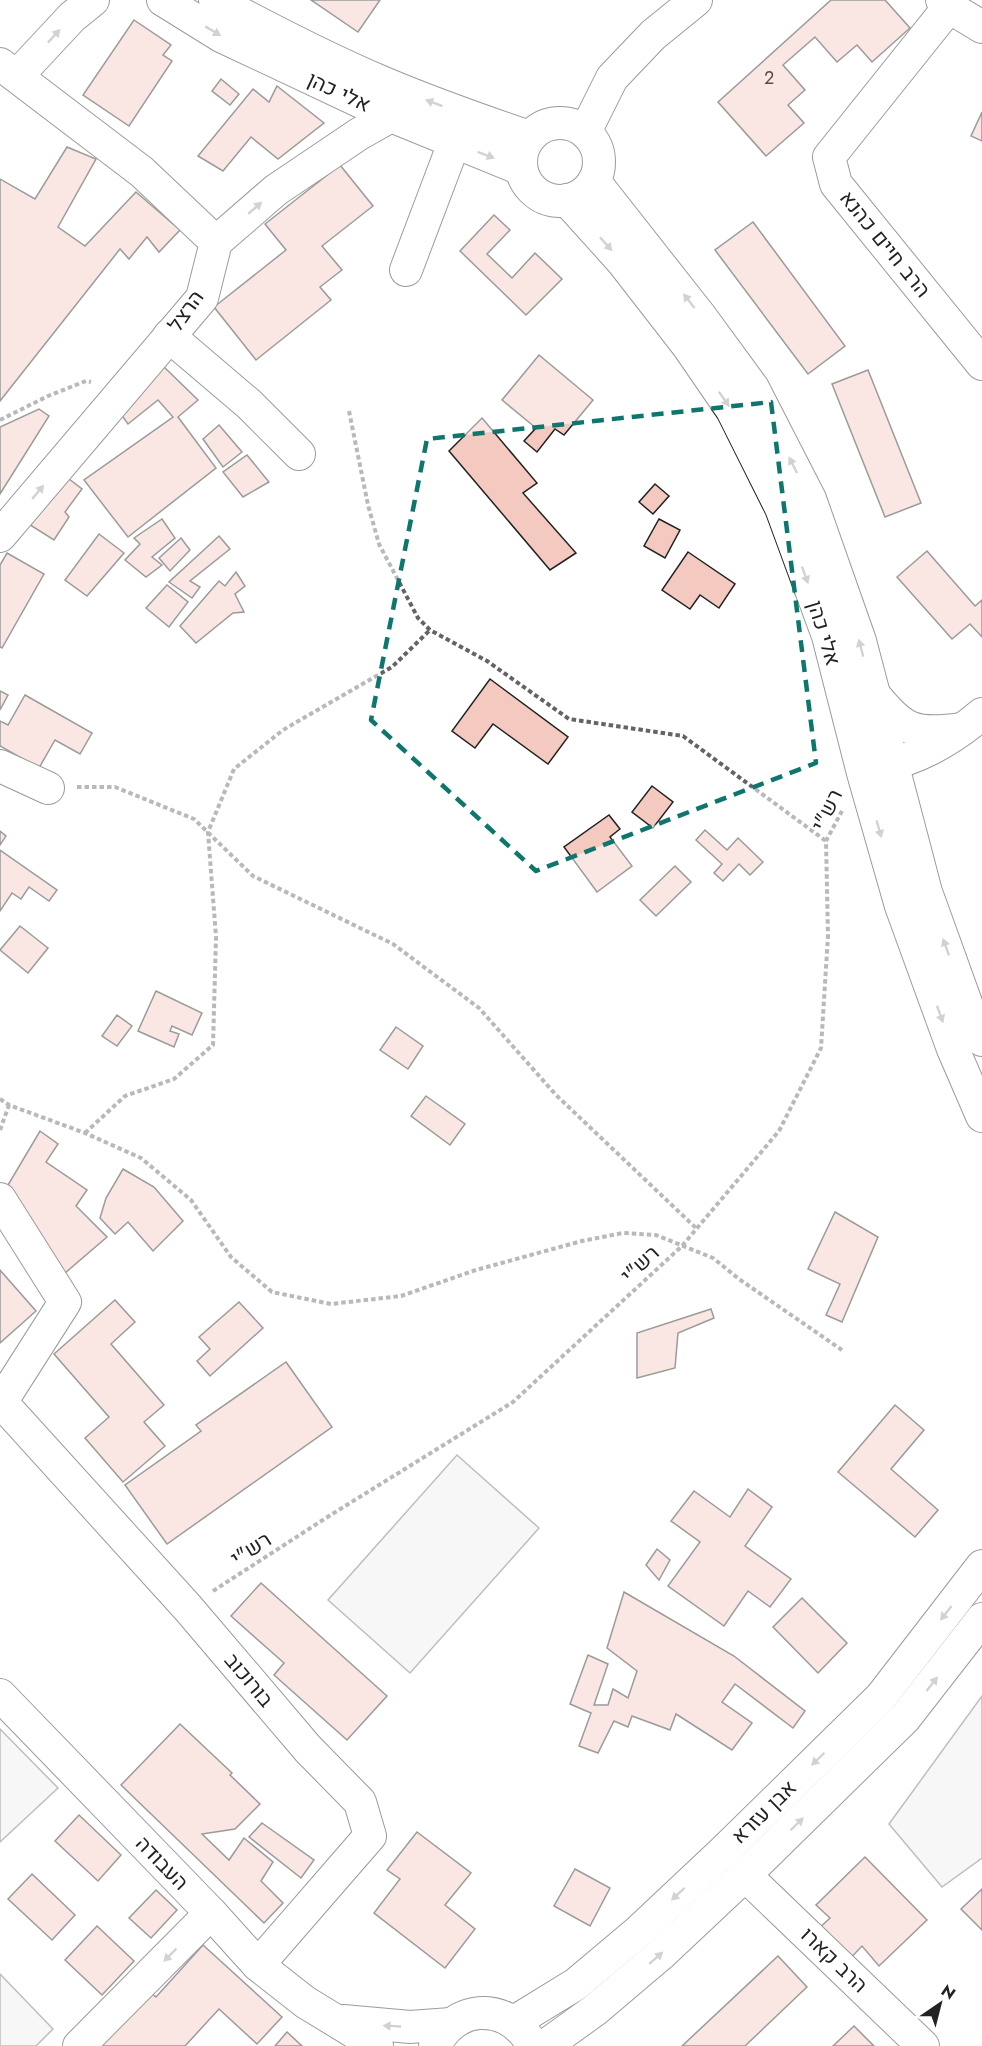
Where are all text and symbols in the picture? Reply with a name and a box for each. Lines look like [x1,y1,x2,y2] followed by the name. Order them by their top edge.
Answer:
[205,25,221,36] one-way arrow
[47,29,61,44] one-way arrow
[302,64,376,120] street label: אלי כהן
[764,65,774,91] house number: 2
[425,98,443,108] one-way arrow
[477,150,495,160] one-way arrow
[833,184,937,304] street label: הרב חיים כהנא
[247,202,262,215] one-way arrow
[599,236,613,251] one-way arrow
[161,284,211,338] street label: הרצל
[683,294,695,309] one-way arrow
[718,390,730,406] one-way arrow
[788,457,797,474] one-way arrow
[31,485,44,500] one-way arrow
[801,566,811,584] one-way arrow
[800,597,848,669] street label: אלי כהן
[856,639,865,657] one-way arrow
[804,784,850,836] street label: רש"י
[875,820,884,838] one-way arrow
[940,937,950,955] one-way arrow
[936,1005,945,1023] one-way arrow
[614,1238,666,1290] street label: רש"י
[225,1525,277,1573] street label: רש"י
[941,1605,953,1620] one-way arrow
[217,1646,281,1714] street label: בורוכוב
[925,1676,937,1691] one-way arrow
[810,1752,825,1766] one-way arrow
[725,1773,803,1851] street label: אבן עזרא
[789,1818,803,1832] one-way arrow
[129,1829,195,1897] street label: העבודה
[671,1887,685,1901] one-way arrow
[794,1920,874,2000] street label: הרב קארו
[163,1947,177,1961] one-way arrow
[648,1952,663,1965] one-way arrow
[910,1974,970,2034] north arrow
[937,1979,960,2005] text: N
[383,2021,402,2030] one-way arrow

